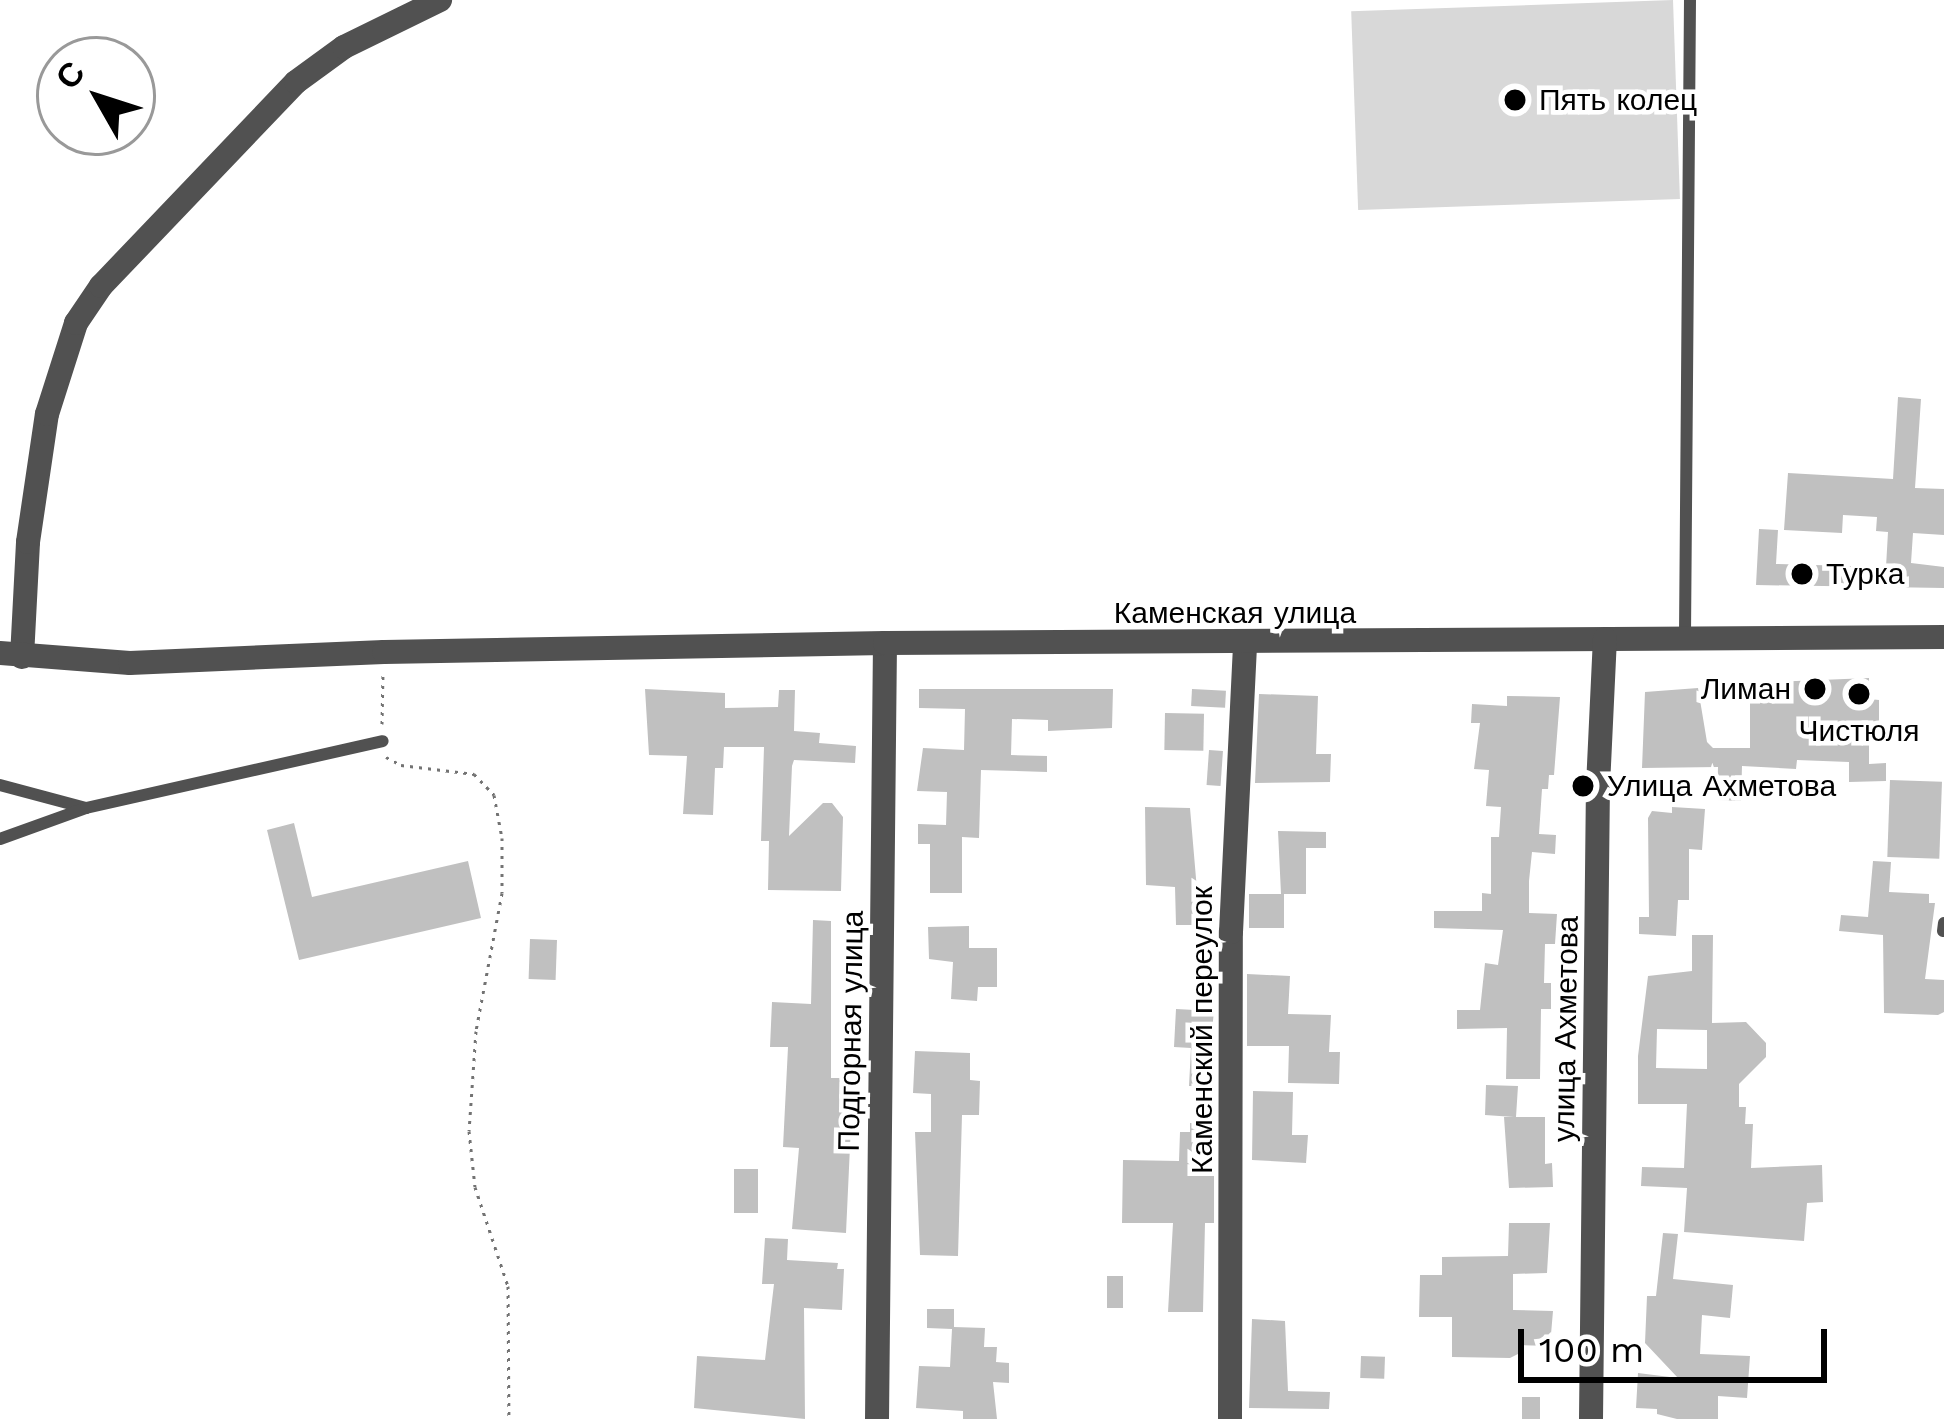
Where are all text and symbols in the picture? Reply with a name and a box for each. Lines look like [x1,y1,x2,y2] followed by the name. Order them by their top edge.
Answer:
[36,36,156,156] north arrow
[47,53,93,96] text: С
[1539,82,1697,118] place label: Пять колец
[1502,87,1528,113] marker: Пять колец
[1826,556,1904,592] place label: Турка
[1789,561,1815,587] marker: Турка
[1114,595,1356,631] street label: Каменская улица
[1701,671,1791,707] place label: Лиман
[1802,676,1828,702] marker: Лиман
[1846,681,1872,707] marker: Чистюля
[1798,713,1920,749] place label: Чистюля
[1607,768,1836,804] place label: Улица Ахметова
[1570,773,1596,799] marker: Улица Ахметова
[1184,886,1220,1174] street label: Каменский переулок
[831,910,871,1152] street label: Подгорная улица
[1546,916,1586,1142] street label: улица Ахметова
[1524,1305,1833,1379] scale bar
[1539,1329,1644,1371] text: 100 m

